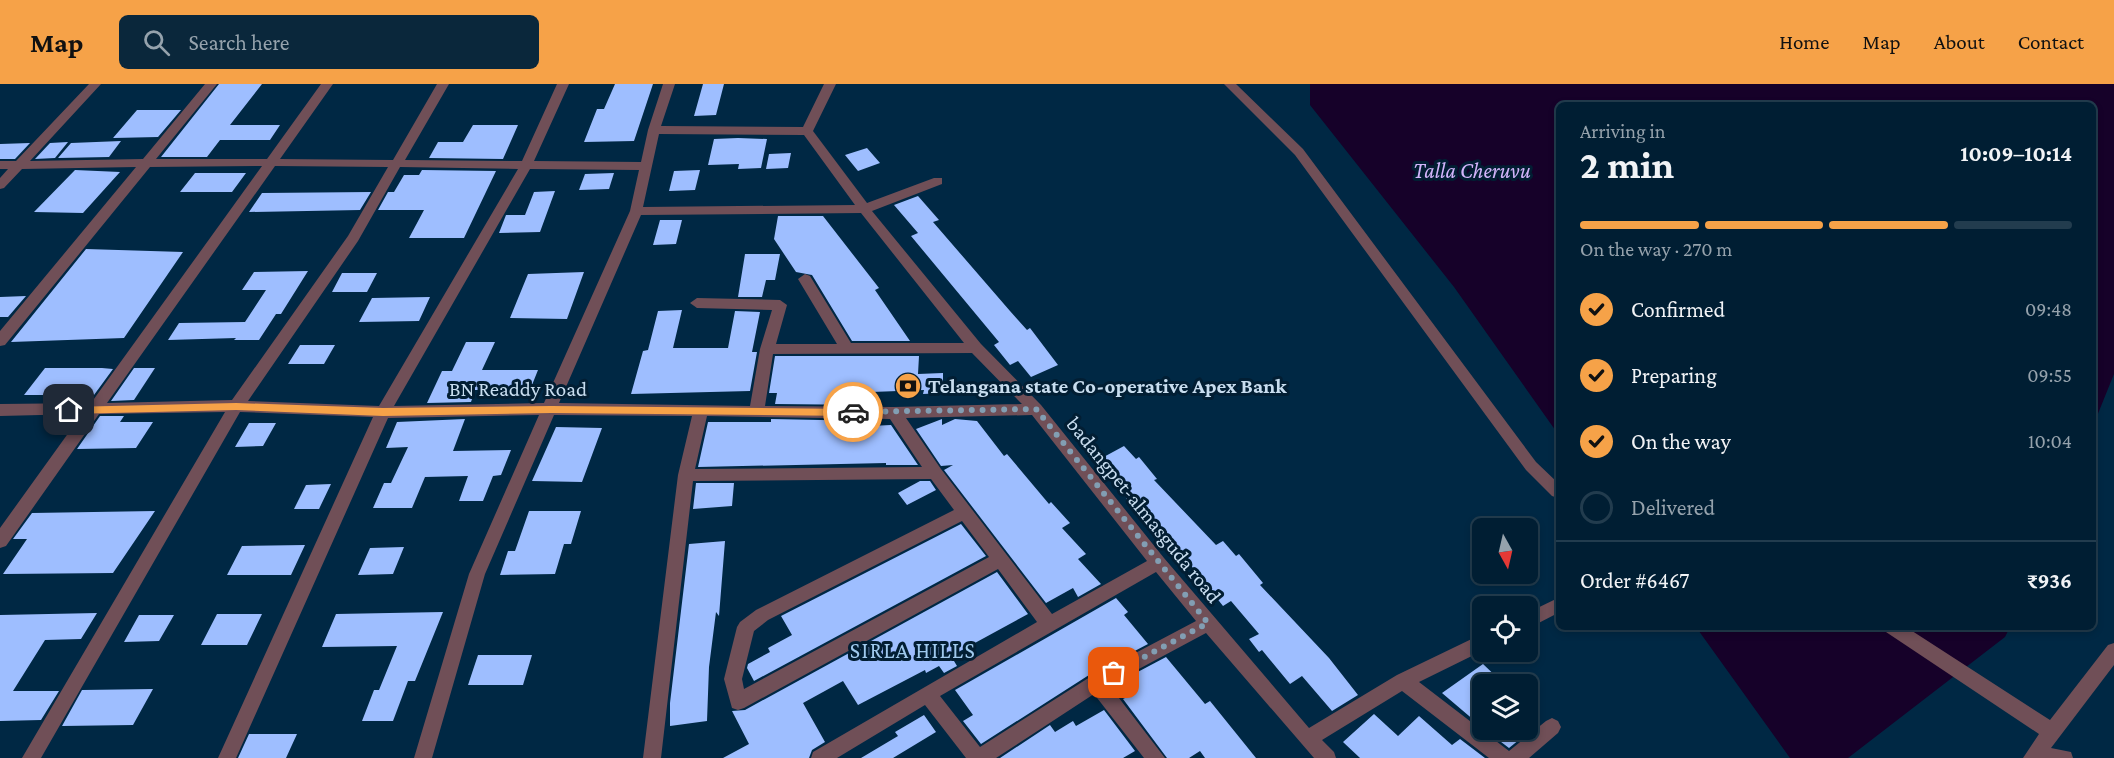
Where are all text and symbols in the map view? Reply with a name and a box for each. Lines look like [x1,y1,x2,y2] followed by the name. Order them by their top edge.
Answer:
[119,15,539,69] search box
[140,26,173,59] icon: search
[30,27,83,58] text: Map
[188,30,289,55] text: Search here
[1779,30,1829,54] text: Home
[1862,30,1901,54] text: Map
[1934,30,1985,54] text: About
[2018,30,2084,54] text: Contact
[1580,120,1665,142] text: Arriving in
[1960,141,2072,166] text: 10:09–10:14
[1580,143,1674,186] text: 2 min
[1413,158,1531,183] water label: Talla Cheruvu
[1580,238,1732,260] text: On the way · 270 m
[1580,293,1613,326] icon: check
[1631,297,1725,322] text: Confirmed
[2025,298,2072,320] text: 09:48
[1580,359,1613,392] icon: check
[1631,363,1717,388] text: Preparing
[2027,364,2072,386] text: 09:55
[893,371,923,401] bank icon: Telangana state Co-operative Apex Bank
[928,374,1287,398] place label: Telangana state Co-operative Apex Bank
[449,377,587,401] street label: BN Readdy Road
[823,382,883,442] courier
[43,384,94,435] pin
[52,393,85,426] icon: home
[837,396,870,429] icon: car
[1062,412,1226,608] street label: badangpet-almasguda road
[1580,425,1613,458] icon: check
[1631,429,1731,454] text: On the way
[2028,430,2072,452] text: 10:04
[1631,495,1715,520] text: Delivered
[1472,518,1538,584] north arrow
[1472,518,1538,740] map controls
[1580,568,1689,593] text: Order #6467
[2027,568,2072,593] text: ₹936
[1472,596,1538,662] button: locate
[850,638,976,663] district label: SIRLA HILLS
[1088,647,1139,698] pin
[1097,656,1130,689] icon: bag
[1472,674,1538,740] button: layers

